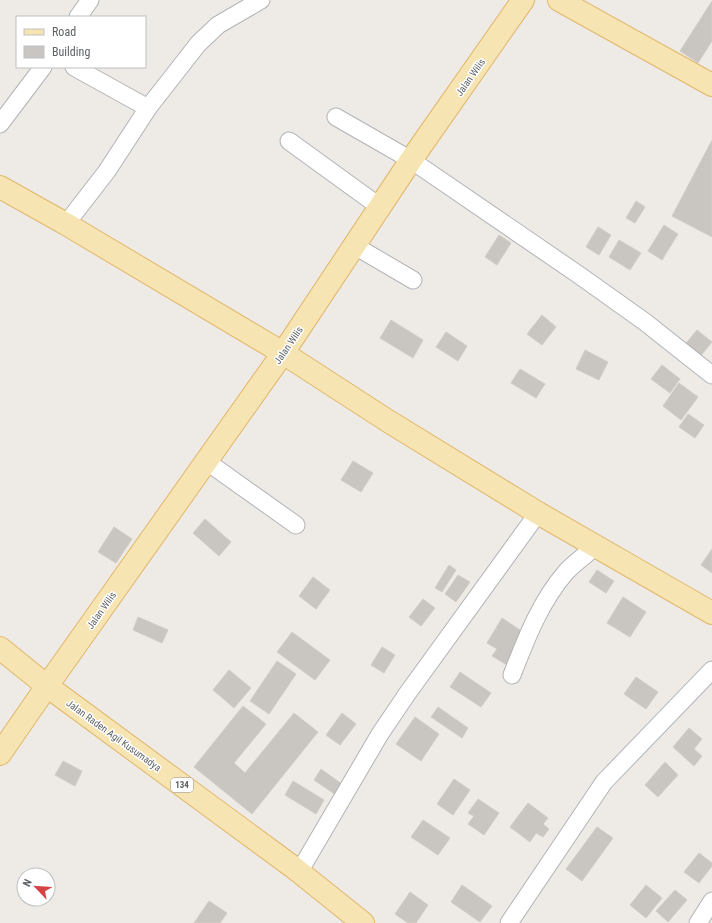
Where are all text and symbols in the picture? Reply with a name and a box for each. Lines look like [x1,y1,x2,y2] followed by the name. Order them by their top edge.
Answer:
[16,16,146,68] legend
[52,25,76,39] text: Road
[52,45,90,59] text: Building
[454,56,487,98] street label: Jalan Wilis
[272,324,305,366] street label: Jalan Wilis
[85,589,118,631] street label: Jalan Wilis
[64,697,163,773] street label: Jalan Raden Agil Kusumadya
[171,778,193,792] road number: 134
[16,867,56,907] north arrow
[20,877,35,889] text: N

